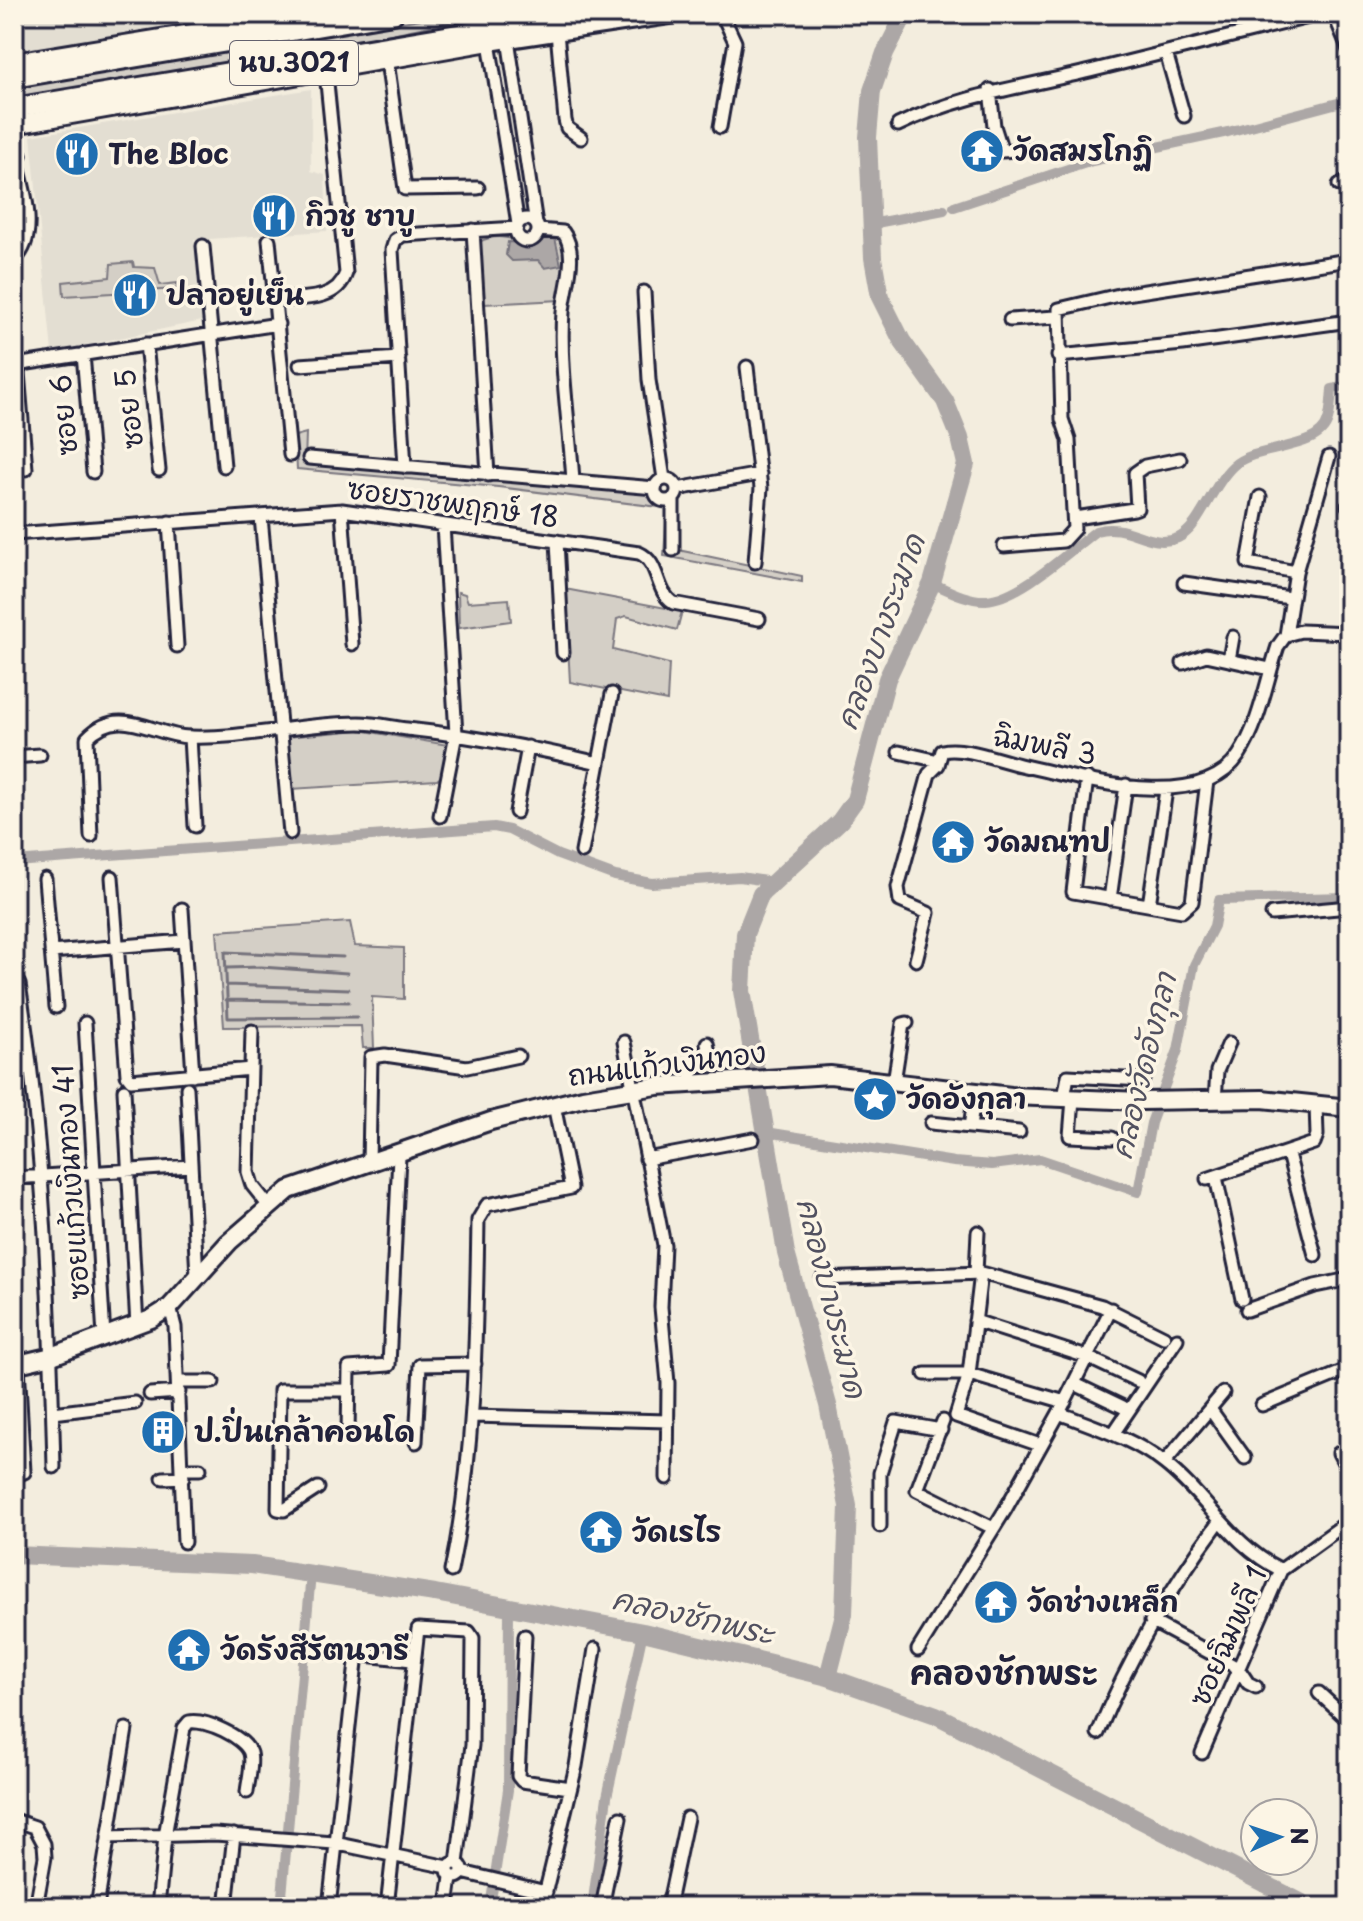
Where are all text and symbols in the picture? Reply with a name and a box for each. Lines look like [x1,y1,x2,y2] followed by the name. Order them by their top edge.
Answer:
[230,41,358,85] road number: นบ.3021
[958,127,1006,175] temple icon: วัดสมรโกฏิ
[1013,128,1152,172] place label: วัดสมรโกฏิ
[53,130,101,178] restaurant icon: The Bloc
[108,131,229,174] place label: The Bloc
[250,192,298,240] restaurant icon: กิวชู ชาบู
[305,193,416,237] place label: กิวชู ชาบู
[111,271,159,319] restaurant icon: ปลาอยู่เย็น
[166,272,304,316] place label: ปลาอยู่เย็น
[102,367,153,451] street label: ซอย 5
[38,373,87,457] street label: ซอย 6
[345,465,562,538] street label: ซอยราชพฤกษ์ 18
[822,526,935,735] water label: คลองบางระมาด
[990,713,1100,775] street label: ฉิมพลี 3
[929,818,977,866] temple icon: วัดมณฑป
[984,819,1110,862] place label: วัดมณฑป
[1097,966,1189,1164] water label: คลองวัดอังกุลา
[565,1029,768,1096] street label: ถนนแก้วเงินทอง
[40,1063,99,1301] street label: ซอยแก้วเงินทอง 41
[851,1075,899,1123] place icon: วัดอังกุลา
[906,1076,1026,1120] place label: วัดอังกุลา
[787,1193,880,1404] water label: คลองบางระมาด
[194,1407,415,1452] place label: ป.ปิ่นเกล้าคอนโด
[139,1408,187,1456] building icon: ป.ปิ่นเกล้าคอนโด
[577,1508,625,1556] temple icon: วัดเรไร
[632,1509,721,1552] place label: วัดเรไร
[1177,1558,1277,1713] street label: ซอยฉิมพลี 1
[608,1574,781,1656] water label: คลองชักพระ
[972,1578,1020,1626] temple icon: วัดช่างเหล็ก
[1027,1579,1178,1622] place label: วัดช่างเหล็ก
[165,1626,213,1674] temple icon: วัดรังสีรัตนวารี
[220,1627,409,1670] place label: วัดรังสีรัตนวารี
[910,1648,1098,1696] district label: คลองชักพระ
[1239,1797,1319,1877] north arrow
[1284,1826,1317,1845] text: N

